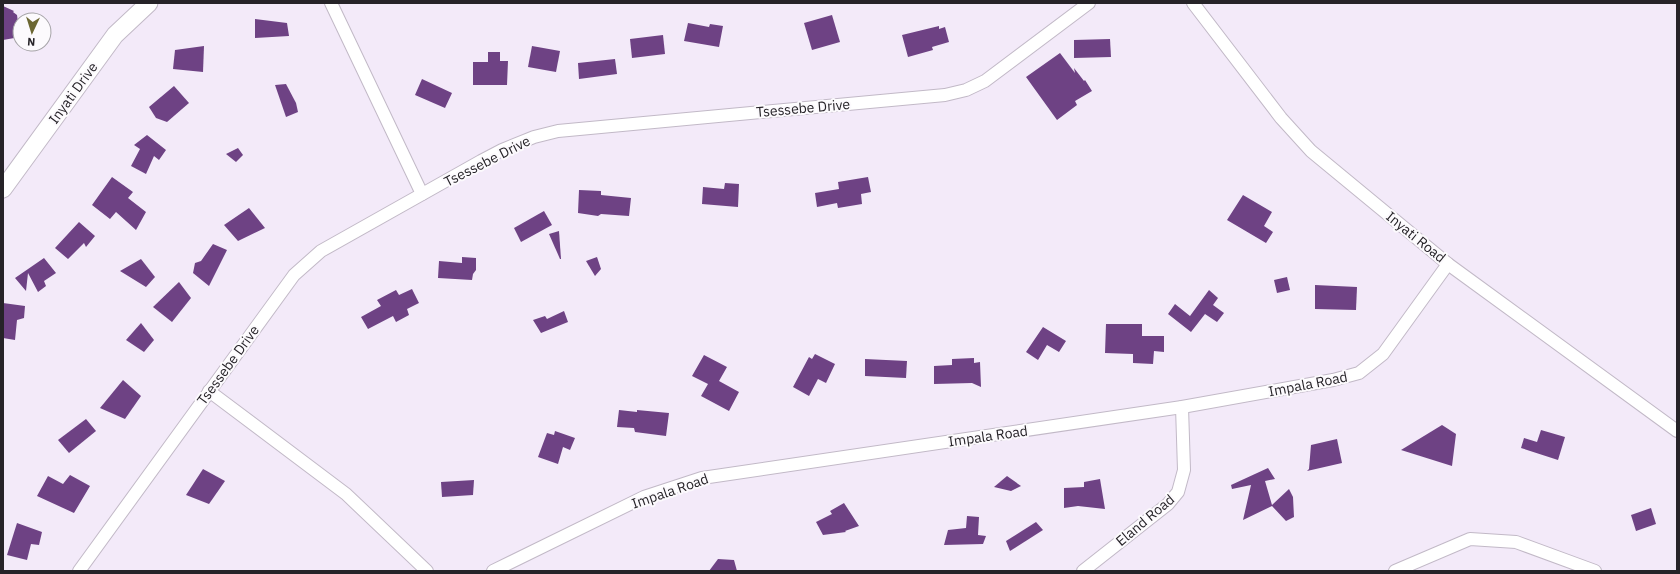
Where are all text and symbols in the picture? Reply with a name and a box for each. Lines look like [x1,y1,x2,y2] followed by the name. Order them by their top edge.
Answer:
[12,12,52,52] north arrow
[27,35,36,49] text: N
[45,58,102,127] street label: Inyati Drive
[755,95,851,121] street label: Tsessebe Drive
[441,131,533,190] street label: Tsessebe Drive
[1383,207,1449,267] street label: Inyati Road
[193,321,263,408] street label: Tsessebe Drive
[1267,368,1349,400] street label: Impala Road
[947,422,1029,450] street label: Impala Road
[629,469,711,513] street label: Impala Road
[1112,490,1178,550] street label: Eland Road

